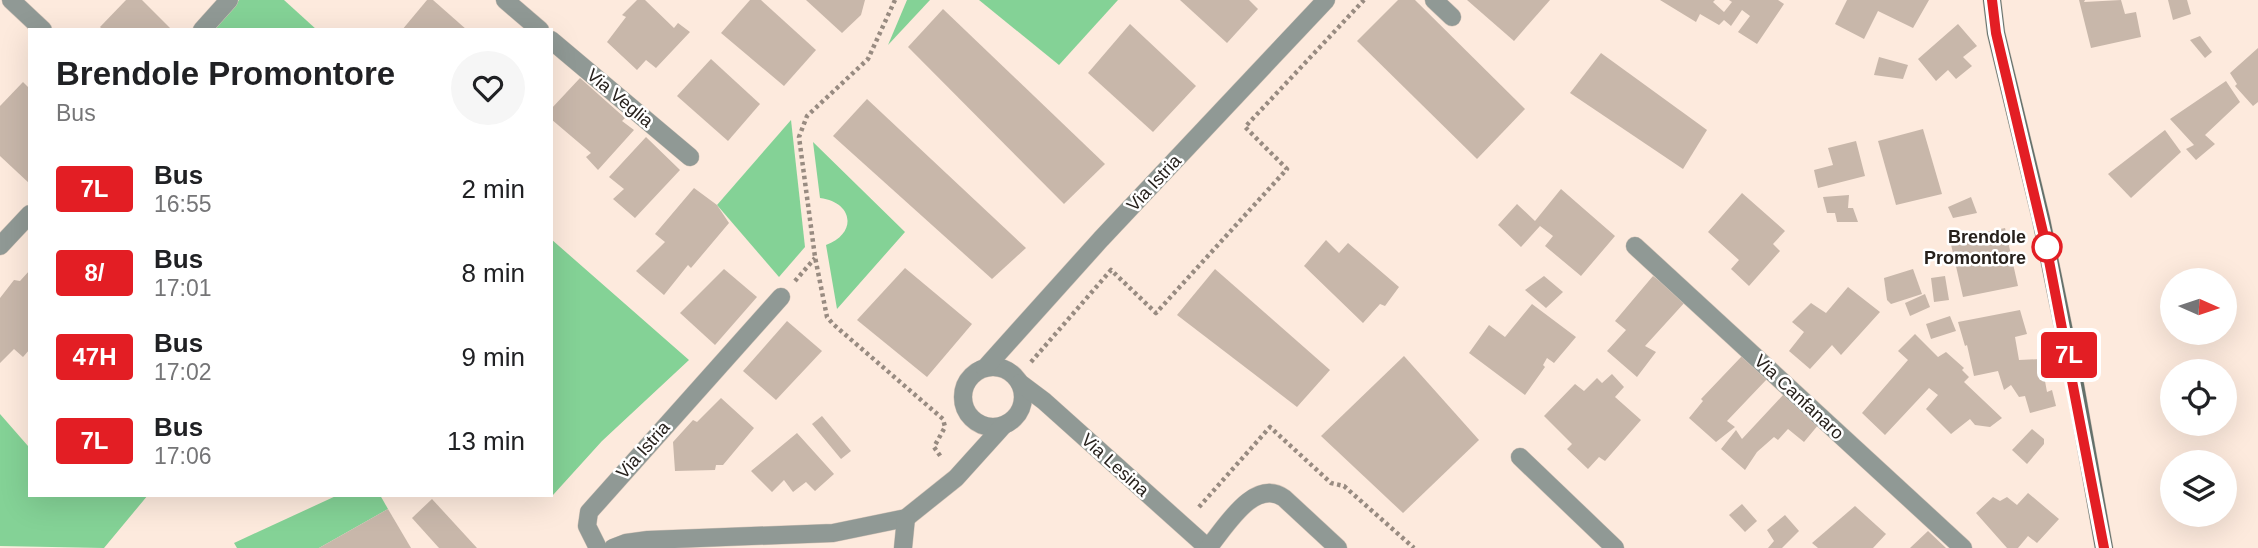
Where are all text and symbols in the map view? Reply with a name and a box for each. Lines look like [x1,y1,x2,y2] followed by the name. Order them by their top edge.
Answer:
[451,51,525,125] button: heart
[56,55,395,92] text: Brendole Promontore
[583,65,658,132] street label: Via Veglia
[56,100,96,126] text: Bus
[1123,150,1186,215] street label: Via Istria
[154,160,203,190] text: Bus
[461,174,525,204] text: 2 min
[80,175,109,202] text: 7L
[154,191,212,217] text: 16:55
[1924,227,2026,268] place label: Brendole Promontore
[2032,232,2062,262] marker: Brendole Promontore
[154,244,203,274] text: Bus
[461,258,525,288] text: 8 min
[84,259,105,286] text: 8/
[2160,268,2236,345] north arrow
[2160,268,2237,527] map controls
[154,275,212,301] text: 17:01
[154,328,203,358] text: Bus
[2038,332,2100,378] line badge: 7L
[2055,341,2083,368] text: 7L
[461,342,525,372] text: 9 min
[72,343,117,370] text: 47H
[1750,351,1848,443] street label: Via Canfanaro
[154,359,212,385] text: 17:02
[2160,359,2237,436] button: locate
[154,412,203,442] text: Bus
[612,417,674,483] street label: Via Istria
[447,426,525,456] text: 13 min
[80,427,109,454] text: 7L
[1077,430,1154,501] street label: Via Lesina
[154,443,212,469] text: 17:06
[2160,450,2237,527] button: layers

